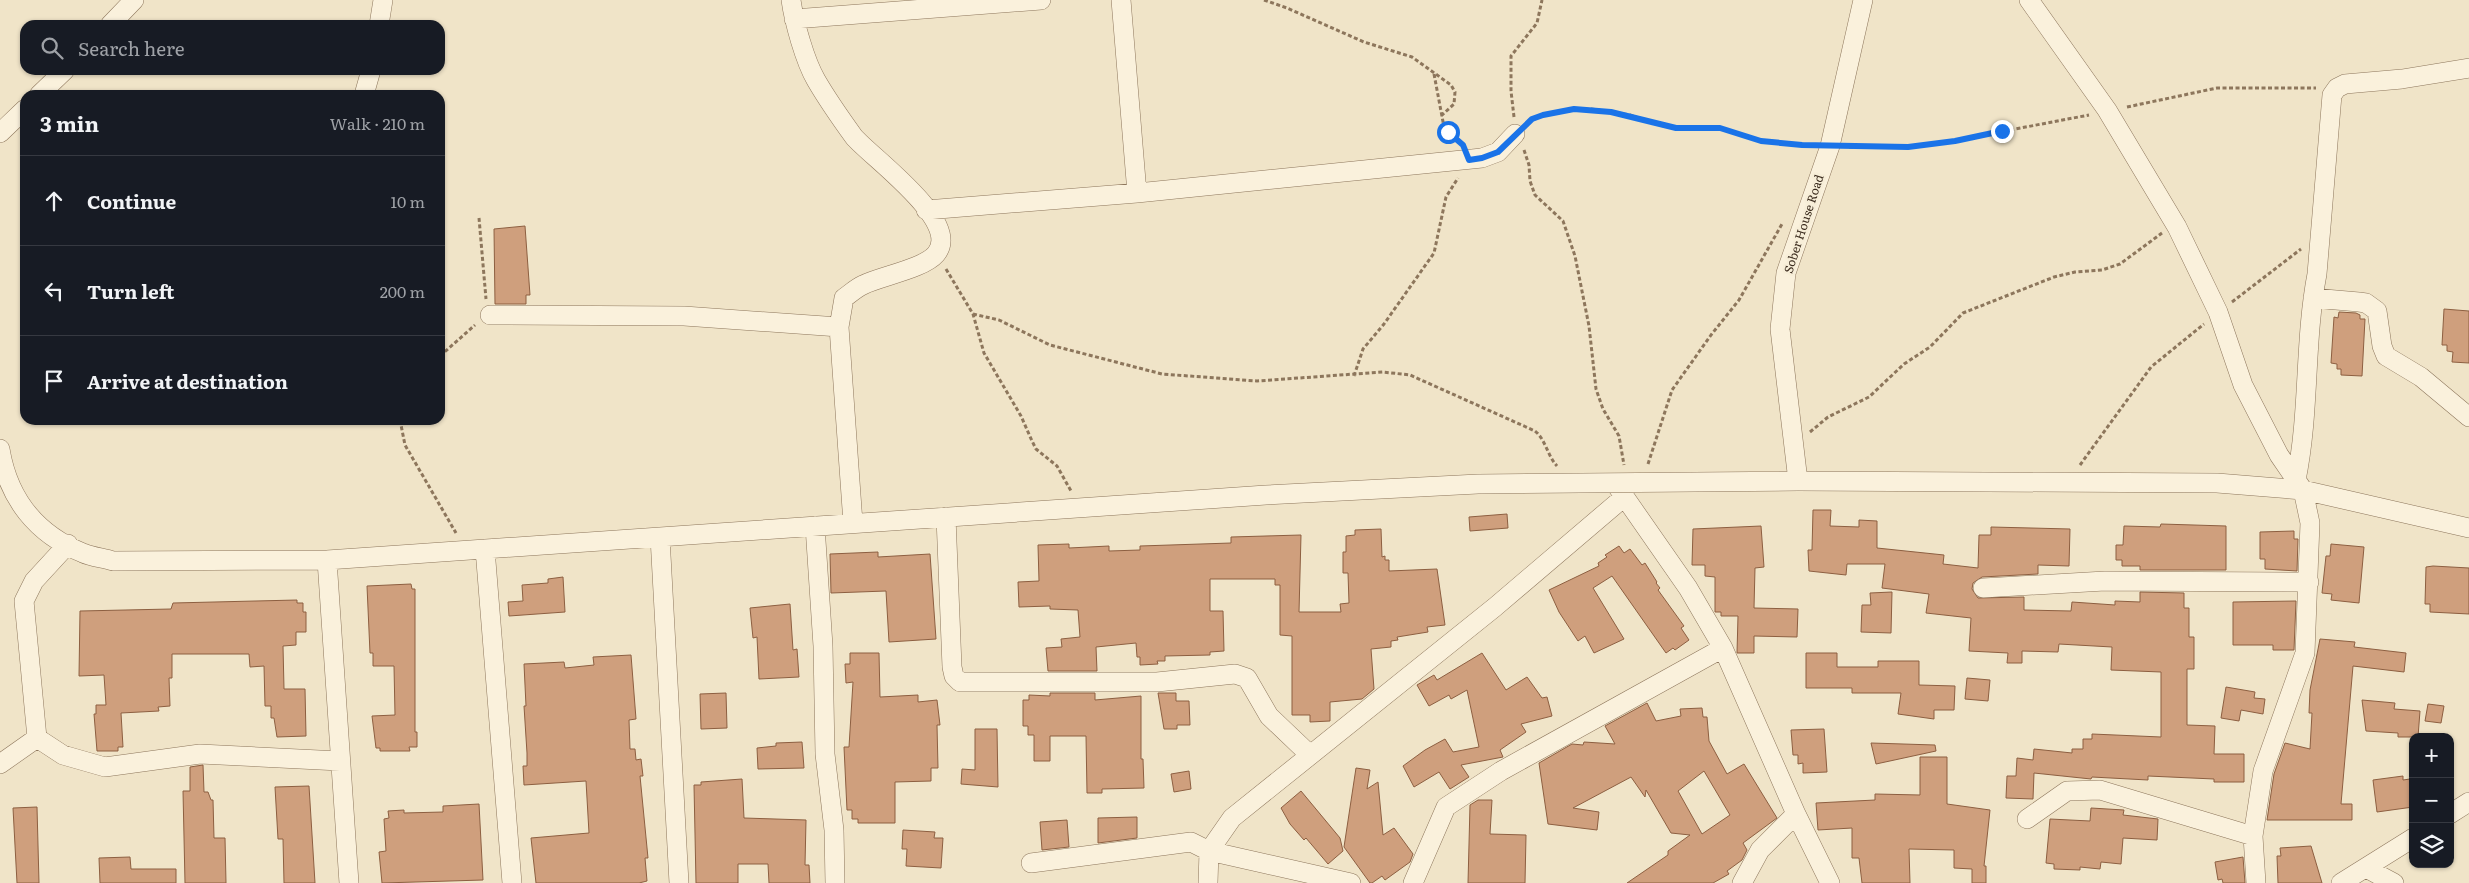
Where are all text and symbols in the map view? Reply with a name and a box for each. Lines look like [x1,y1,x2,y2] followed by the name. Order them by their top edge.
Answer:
[20,20,445,75] search box
[38,34,66,62] icon: search
[78,34,185,62] text: Search here
[40,107,99,138] text: 3 min
[330,111,425,135] text: Walk · 210 m
[1991,120,2014,143] route end
[1437,121,1460,144] route start
[1779,171,1828,275] street label: Sober House Road
[40,187,68,215] icon: ahead
[87,187,176,215] text: Continue
[391,189,425,213] text: 10 m
[40,277,68,305] icon: left
[87,277,174,305] text: Turn left
[380,279,425,303] text: 200 m
[40,367,68,395] icon: arrive
[87,367,288,395] text: Arrive at destination
[2409,733,2454,868] map controls
[2409,733,2454,778] button: +
[2409,778,2454,823] button: −
[2409,823,2454,868] button: layers

